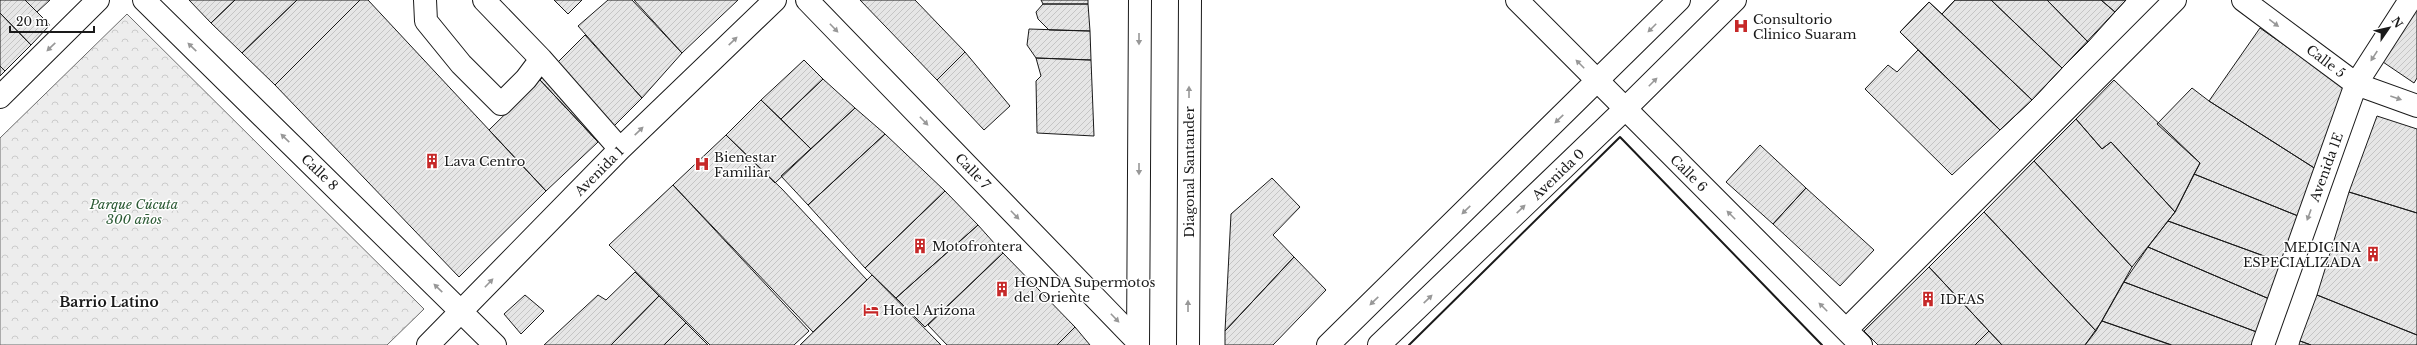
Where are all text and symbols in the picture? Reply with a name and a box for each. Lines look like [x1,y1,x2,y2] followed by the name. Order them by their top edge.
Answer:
[10,8,94,34] scale bar
[2369,8,2409,48] north arrow
[1753,11,1856,43] place label: Consultorio Clinico Suaram
[16,14,48,29] text: 20 m
[2389,14,2406,31] text: N
[1732,17,1750,35] hospital icon: Consultorio Clinico Suaram
[2269,19,2280,28] one-way arrow
[829,23,839,33] one-way arrow
[1647,23,1657,32] one-way arrow
[1136,33,1142,46] one-way arrow
[728,36,738,45] one-way arrow
[2303,41,2349,82] street label: Calle 5
[46,42,56,52] one-way arrow
[187,42,197,52] one-way arrow
[2370,50,2377,62] one-way arrow
[1575,59,1585,69] one-way arrow
[1648,77,1658,87] one-way arrow
[1186,85,1192,98] one-way arrow
[2390,95,2402,101] one-way arrow
[1181,105,1198,238] street label: Diagonal Santander
[1554,114,1564,124] one-way arrow
[919,116,929,126] one-way arrow
[634,126,644,136] one-way arrow
[2306,130,2347,205] street label: Avenida 1E
[280,133,290,143] one-way arrow
[570,143,628,200] street label: Avenida 1
[1528,145,1588,204] street label: Avenida 0
[714,149,777,181] place label: Bienestar Familiar
[951,150,994,193] street label: Calle 7
[298,151,342,194] street label: Calle 8
[1667,151,1711,195] street label: Calle 6
[423,152,441,170] building icon: Lava Centro
[444,153,525,170] place label: Lava Centro
[693,155,711,173] hospital icon: Bienestar Familiar
[1136,163,1142,176] one-way arrow
[89,196,178,228] park label: Parque Cúcuta 300 años
[1461,205,1471,215] one-way arrow
[1517,205,1526,214] one-way arrow
[2306,209,2312,221] one-way arrow
[1010,210,1020,220] one-way arrow
[1726,210,1736,220] one-way arrow
[911,237,929,255] building icon: Motofrontera
[932,238,1023,255] place label: Motofrontera
[2243,239,2362,271] place label: MEDICINA ESPECIALIZADA
[2364,245,2382,263] building icon: MEDICINA ESPECIALIZADA
[1014,274,1155,306] place label: HONDA Supermotos del Oriente
[484,278,494,288] one-way arrow
[993,280,1011,298] building icon: HONDA Supermotos del Oriente
[433,283,443,292] one-way arrow
[1919,290,1937,308] building icon: IDEAS
[1940,291,1985,308] place label: IDEAS
[59,293,159,311] district label: Barrio Latino
[1423,294,1433,304] one-way arrow
[1369,296,1379,306] one-way arrow
[1185,299,1191,312] one-way arrow
[862,301,880,319] hotel icon: Hotel Arizona
[883,302,976,319] place label: Hotel Arizona
[1818,302,1828,312] one-way arrow
[1110,313,1120,323] one-way arrow

